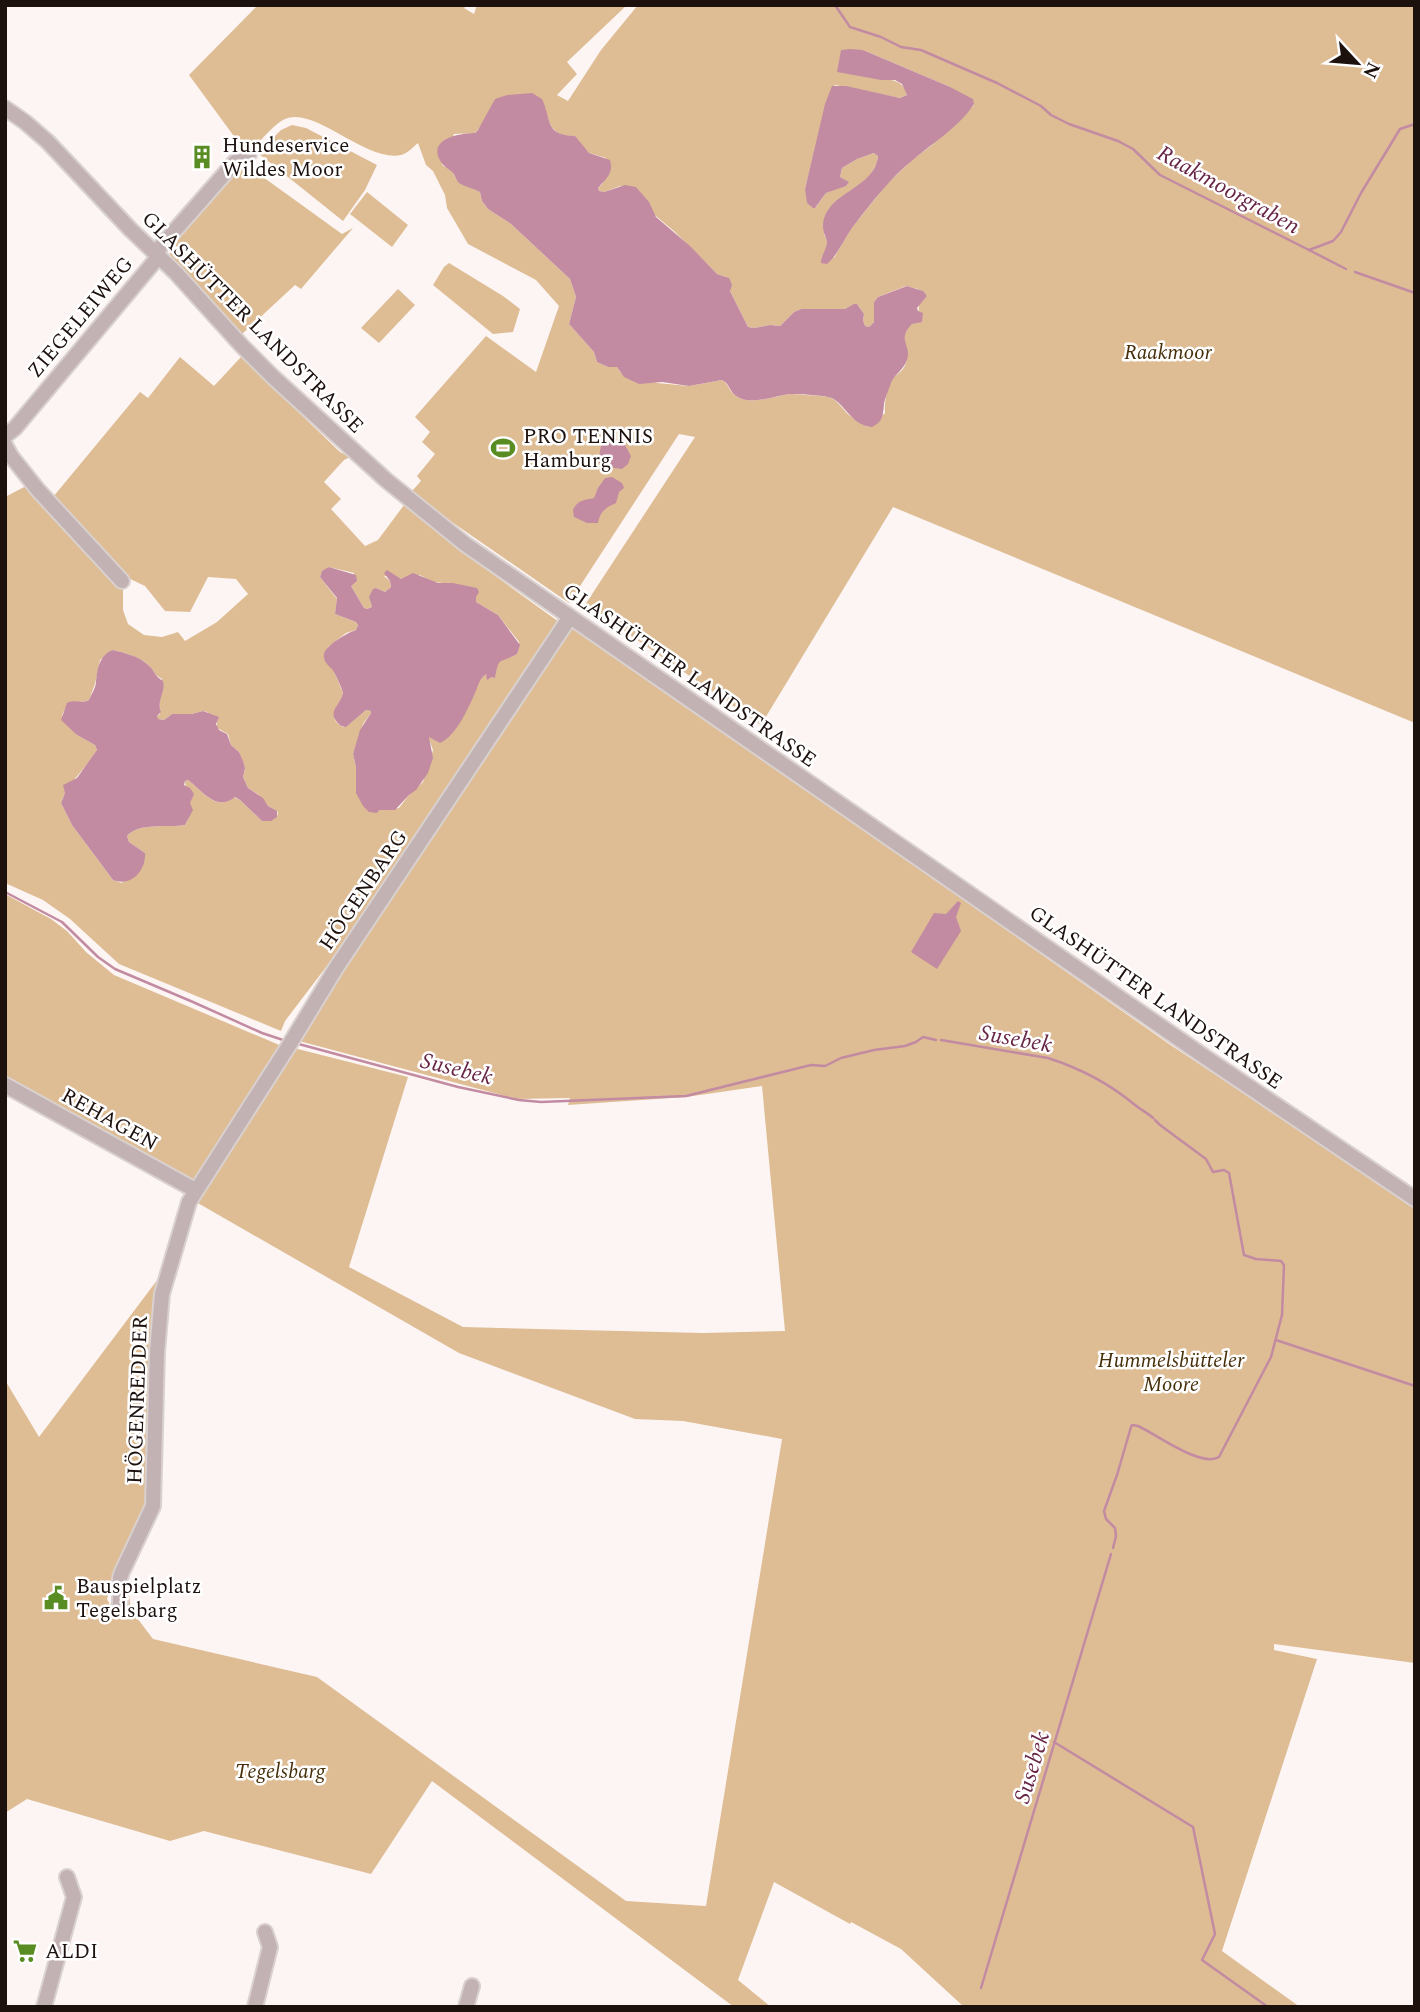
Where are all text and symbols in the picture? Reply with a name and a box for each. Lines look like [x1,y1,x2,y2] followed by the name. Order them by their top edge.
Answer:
[1322,28,1392,98] north arrow
[1354,56,1387,83] text: N
[222,130,349,186] place label: Hundeservice Wildes Moor
[1150,136,1306,244] water label: Raakmoorgraben
[188,143,216,171] building icon: Hundeservice Wildes Moor
[134,204,371,441] street label: GLASHÜTTER LANDSTRASSE
[20,250,141,386] street label: ZIEGELEIWEG
[1124,337,1213,369] park label: Raakmoor
[523,421,653,477] place label: PRO TENNIS Hamburg
[489,434,517,462] sports icon: PRO TENNIS Hamburg
[556,576,823,776] street label: GLASHÜTTER LANDSTRASSE
[311,824,416,957] street label: HÖGENBARG
[1022,898,1289,1098] street label: GLASHÜTTER LANDSTRASSE
[977,1016,1055,1063] water label: Susebek
[417,1044,497,1095] water label: Susebek
[55,1080,164,1160] street label: REHAGEN
[119,1315,157,1485] street label: HÖGENREDDER
[1098,1345,1245,1401] park label: Hummelsbütteler Moore
[76,1571,202,1627] place label: Bauspielplatz Tegelsbarg
[42,1584,70,1612] public building icon: Bauspielplatz Tegelsbarg
[1005,1727,1060,1808] water label: Susebek
[235,1756,326,1788] park label: Tegelsbarg
[45,1936,98,1968] place label: ALDI
[11,1937,39,1965] supermarket icon: ALDI

